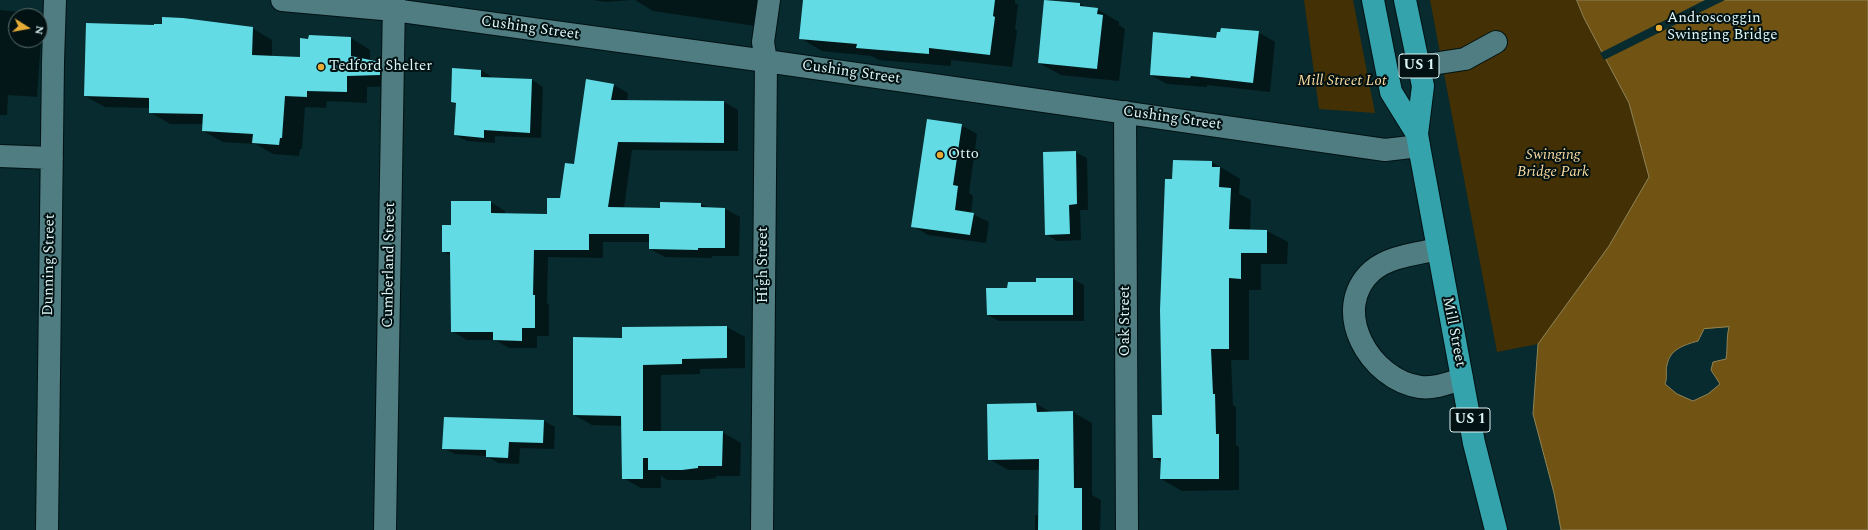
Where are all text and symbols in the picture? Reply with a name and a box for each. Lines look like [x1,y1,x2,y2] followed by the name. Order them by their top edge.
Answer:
[8,8,48,48] north arrow
[1667,10,1778,45] place label: Androscoggin Swinging Bridge
[480,13,580,45] street label: Cushing Street
[1654,23,1664,33] marker: Androscoggin Swinging Bridge
[30,24,48,36] text: N
[1399,54,1439,78] road number: US 1
[801,57,901,89] street label: Cushing Street
[329,58,432,76] place label: Tedford Shelter
[316,62,326,72] marker: Tedford Shelter
[1298,73,1386,91] park label: Mill Street Lot
[1122,103,1222,135] street label: Cushing Street
[948,146,979,164] place label: Otto
[1517,147,1589,182] park label: Swinging Bridge Park
[935,150,945,160] marker: Otto
[380,202,400,328] street label: Cumberland Street
[40,214,60,316] street label: Dunning Street
[755,227,773,303] street label: High Street
[1117,286,1135,356] street label: Oak Street
[1437,295,1469,369] street label: Mill Street
[1450,408,1490,432] road number: US 1

